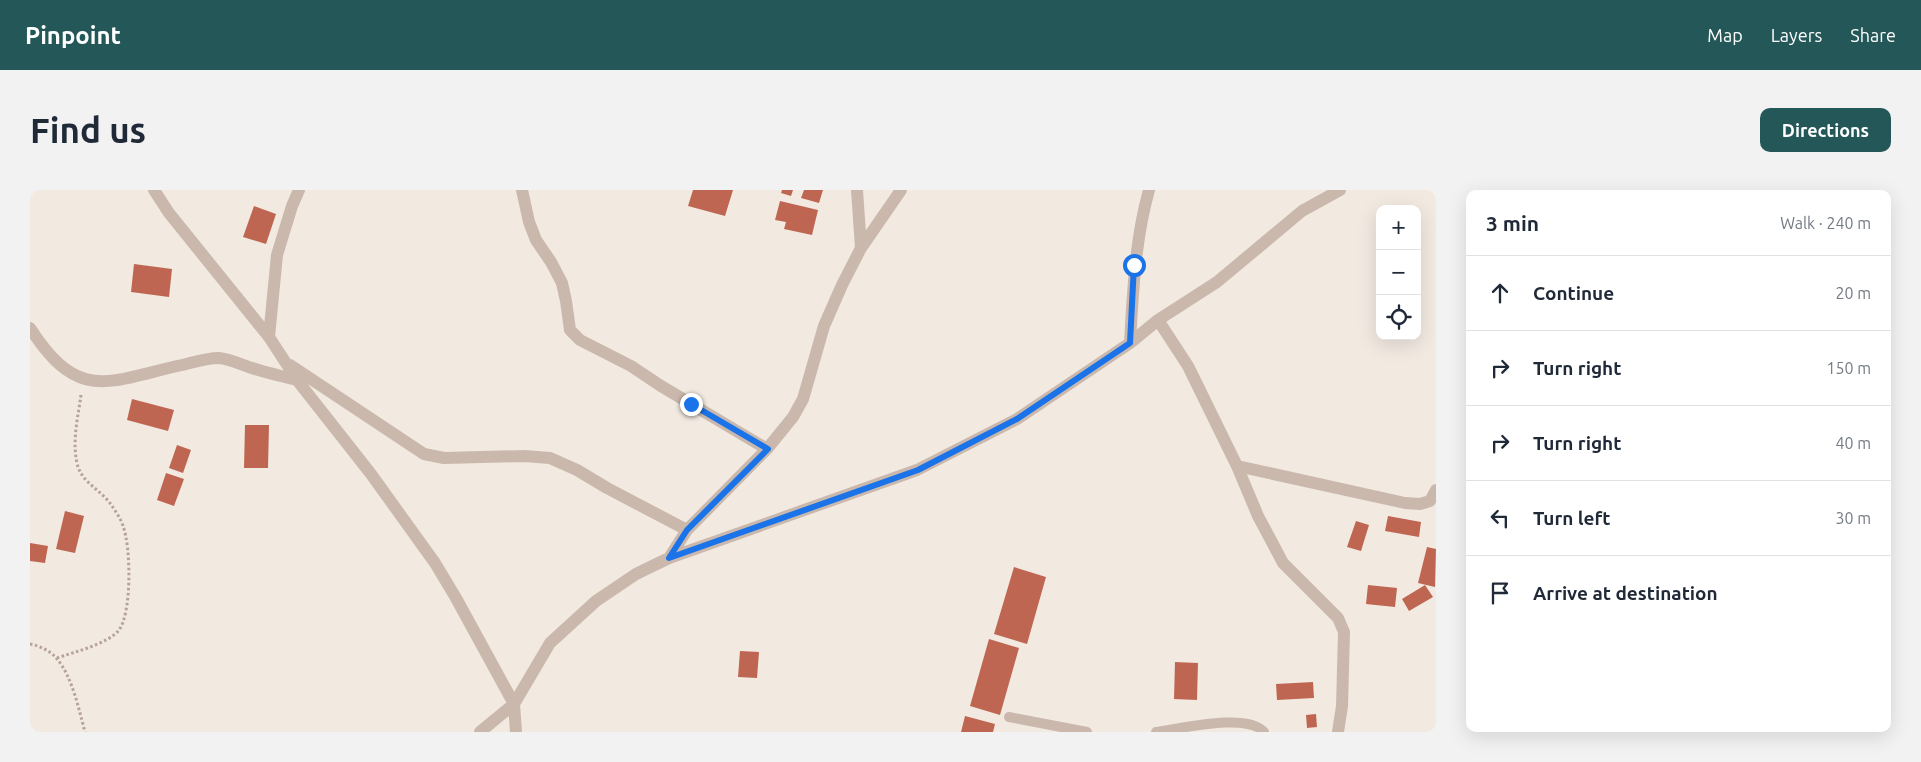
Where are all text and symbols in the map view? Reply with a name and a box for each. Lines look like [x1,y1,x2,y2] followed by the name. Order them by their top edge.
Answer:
[25,22,121,49] text: Pinpoint
[1707,25,1743,45] text: Map
[1771,25,1822,45] text: Layers
[1850,25,1896,45] text: Share
[1760,108,1891,152] button: Directions
[30,110,146,150] text: Find us
[1376,205,1421,340] map controls
[1376,205,1421,250] button: +
[1486,211,1539,235] text: 3 min
[1780,214,1871,232] text: Walk · 240 m
[1376,250,1421,295] button: −
[1123,254,1146,277] route start
[1486,279,1514,307] icon: ahead
[1533,282,1614,304] text: Continue
[1835,284,1871,302] text: 20 m
[1376,295,1421,340] button: locate
[1486,354,1514,382] icon: right
[1533,357,1621,379] text: Turn right
[1826,359,1871,377] text: 150 m
[680,393,703,416] route end
[1486,429,1514,457] icon: right
[1533,432,1621,454] text: Turn right
[1835,434,1871,452] text: 40 m
[1486,504,1514,532] icon: left
[1533,507,1611,529] text: Turn left
[1835,509,1871,527] text: 30 m
[1486,579,1514,607] icon: arrive
[1533,582,1718,604] text: Arrive at destination

